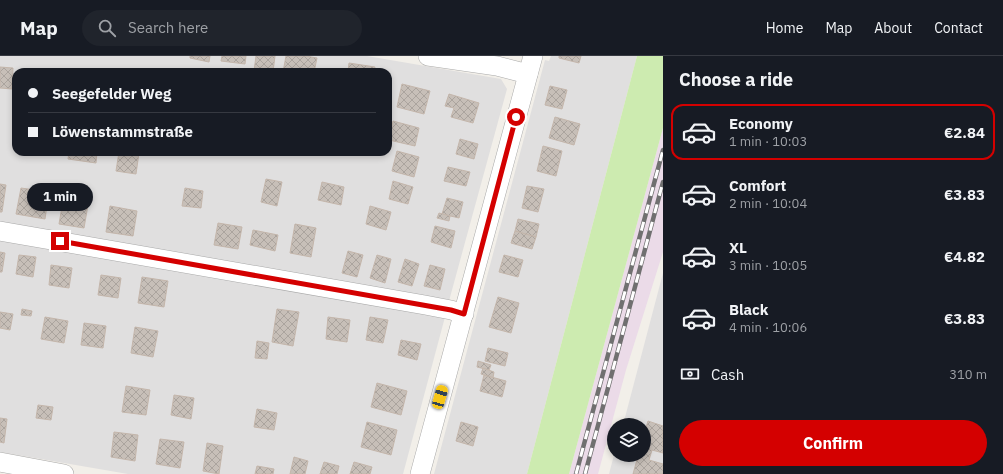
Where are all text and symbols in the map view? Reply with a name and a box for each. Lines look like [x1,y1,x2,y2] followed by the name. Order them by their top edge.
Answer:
[82,10,362,46] search box
[20,16,58,40] text: Map
[96,17,118,39] icon: search
[128,18,208,37] text: Search here
[766,19,803,37] text: Home
[825,19,852,37] text: Map
[874,19,912,37] text: About
[934,19,983,37] text: Contact
[679,68,793,91] text: Choose a ride
[52,84,171,103] text: Seegefelder Weg
[507,108,525,126] route start
[681,114,717,150] icon: car
[729,114,793,133] text: Economy
[52,122,193,141] text: Löwenstammstraße
[944,123,985,142] text: €2.84
[729,133,807,150] text: 1 min · 10:03
[681,176,717,212] icon: car
[729,176,786,195] text: Comfort
[27,183,93,211] callout: 1 min
[944,185,985,204] text: €3.83
[43,188,77,205] text: 1 min
[729,195,807,212] text: 2 min · 10:04
[51,232,69,250] route end
[681,238,717,274] icon: car
[729,238,747,257] text: XL
[944,247,985,266] text: €4.82
[729,257,807,274] text: 3 min · 10:05
[681,300,717,336] icon: car
[729,300,769,319] text: Black
[944,309,985,328] text: €3.83
[729,319,807,336] text: 4 min · 10:06
[679,363,701,385] icon: cash
[711,365,744,384] text: Cash
[949,366,987,383] text: 310 m
[431,384,449,410] car
[607,418,651,462] map controls
[607,418,651,462] button: layers
[679,420,987,466] button: Confirm

